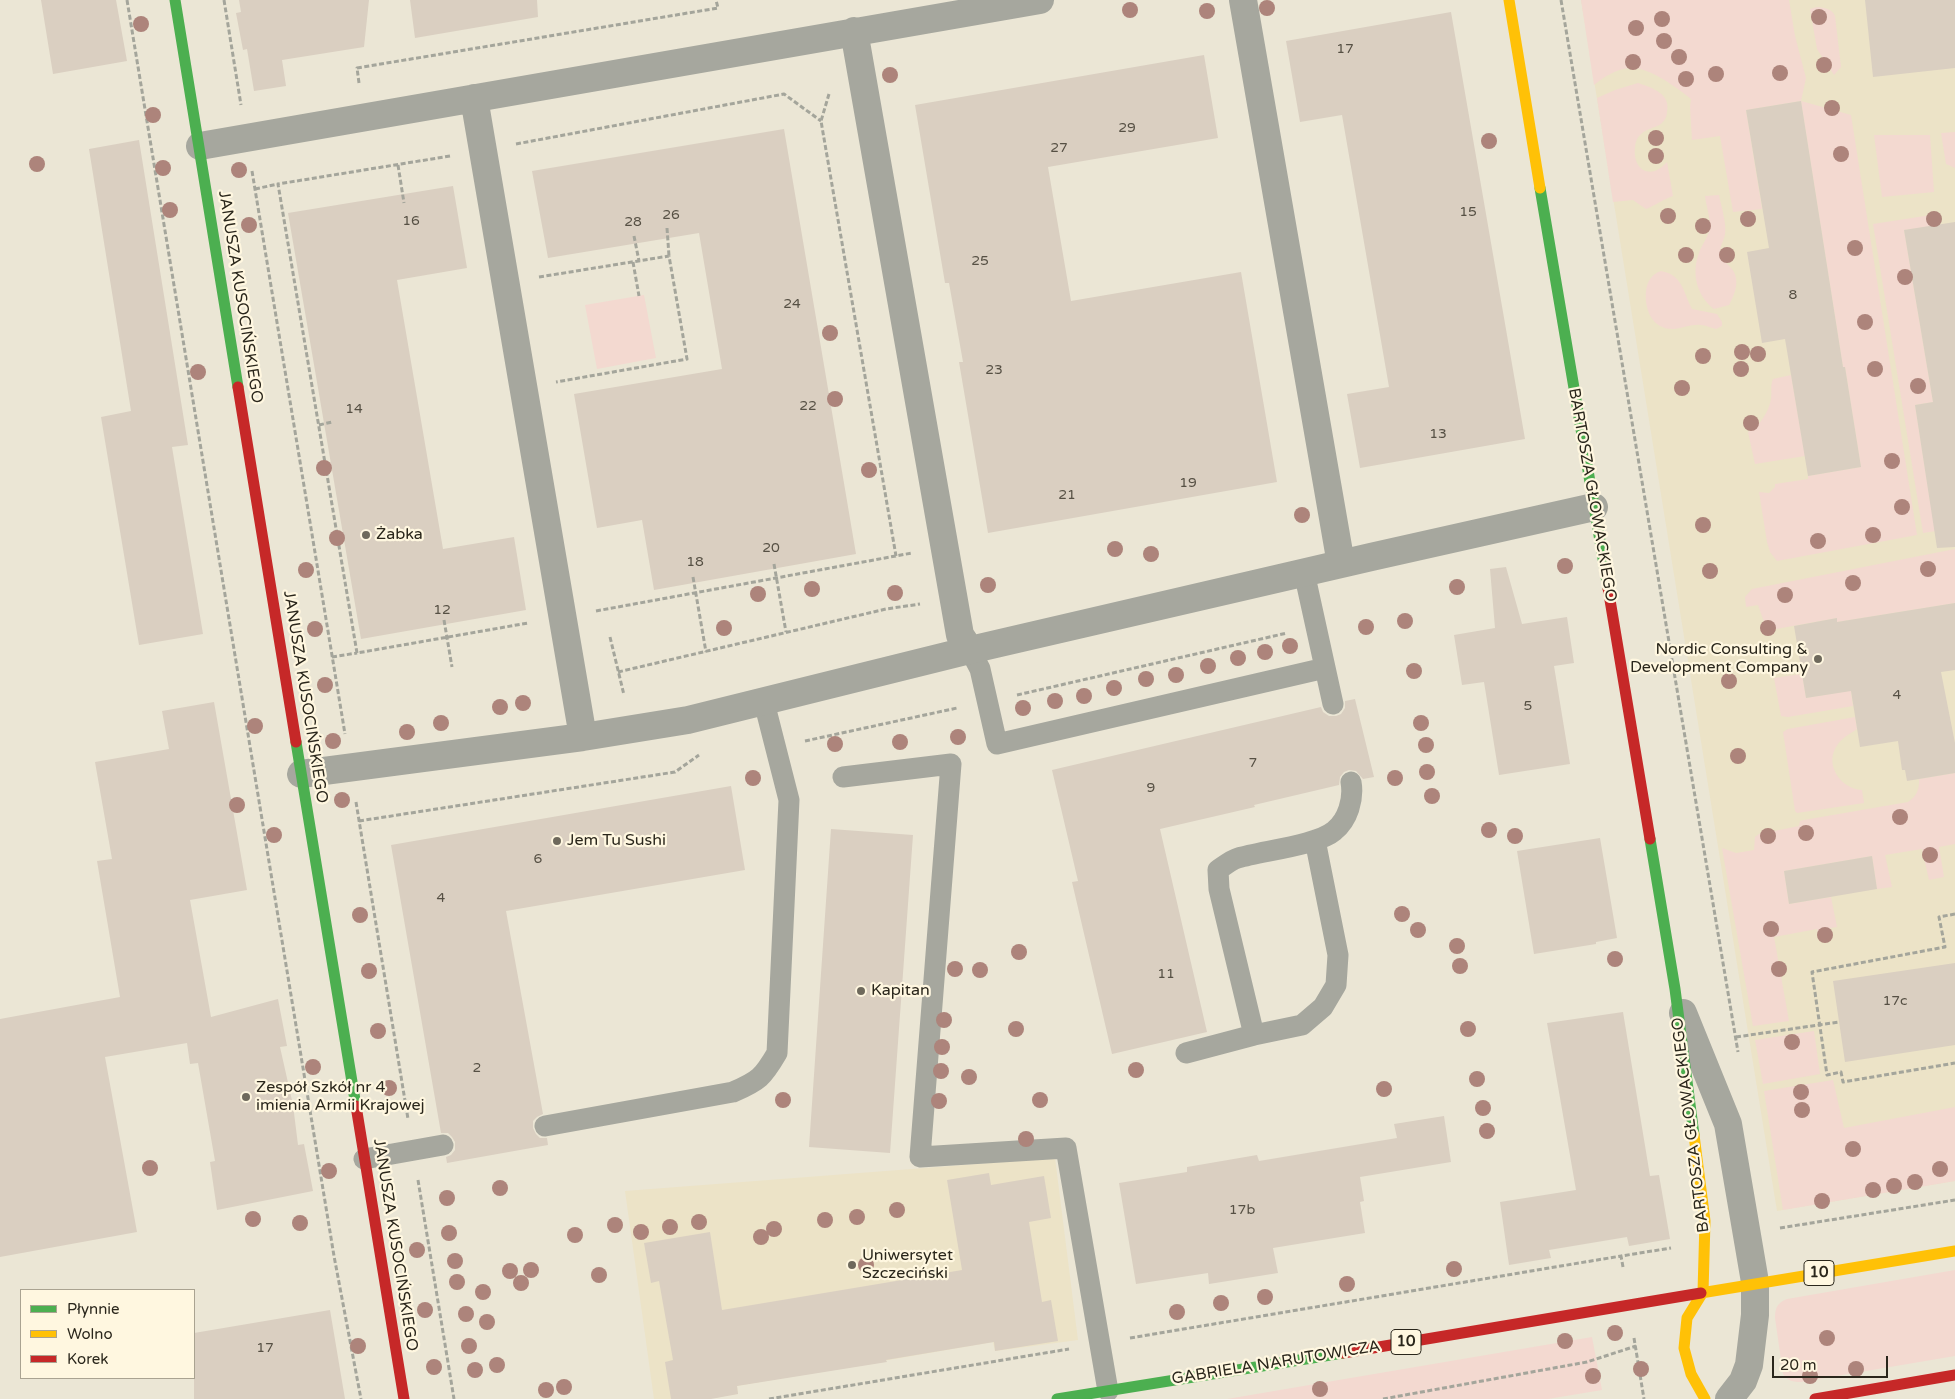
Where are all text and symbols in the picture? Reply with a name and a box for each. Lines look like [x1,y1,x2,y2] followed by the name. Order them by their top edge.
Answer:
[1336,41,1354,57] house number: 17
[1118,120,1136,136] house number: 29
[1050,140,1068,156] house number: 27
[214,189,266,405] street label: JANUSZA KUSOCIŃSKIEGO
[1459,204,1477,220] house number: 15
[662,207,680,223] house number: 26
[402,213,420,229] house number: 16
[624,214,642,230] house number: 28
[971,253,989,269] house number: 25
[1789,287,1797,303] house number: 8
[783,296,801,312] house number: 24
[985,362,1003,378] house number: 23
[1564,387,1620,603] street label: BARTOSZA GŁOWACKIEGO
[799,398,817,414] house number: 22
[345,401,363,417] house number: 14
[1429,426,1447,442] house number: 13
[1179,475,1197,491] house number: 19
[1058,487,1076,503] house number: 21
[376,525,423,545] place label: Żabka
[360,529,372,541] marker: Żabka
[762,540,780,556] house number: 20
[686,554,704,570] house number: 18
[279,589,331,805] street label: JANUSZA KUSOCIŃSKIEGO
[433,602,451,618] house number: 12
[1630,640,1808,678] place label: Nordic Consulting & Development Company
[1812,653,1824,665] marker: Nordic Consulting & Development Company
[1893,687,1901,703] house number: 4
[1524,698,1532,714] house number: 5
[1249,755,1257,771] house number: 7
[1147,780,1155,796] house number: 9
[567,831,666,851] place label: Jem Tu Sushi
[551,835,563,847] marker: Jem Tu Sushi
[534,851,542,867] house number: 6
[437,890,445,906] house number: 4
[1157,966,1175,982] house number: 11
[871,981,930,1001] place label: Kapitan
[855,985,867,997] marker: Kapitan
[1882,993,1908,1009] house number: 17c
[1668,1016,1714,1234] street label: BARTOSZA GŁOWACKIEGO
[473,1060,481,1076] house number: 2
[256,1078,425,1116] place label: Zespół Szkół nr 4 imienia Armii Krajowej
[240,1091,252,1103] marker: Zespół Szkół nr 4 imienia Armii Krajowej
[369,1137,421,1353] street label: JANUSZA KUSOCIŃSKIEGO
[1229,1202,1255,1218] house number: 17b
[862,1246,953,1284] place label: Uniwersytet Szczeciński
[846,1259,858,1271] marker: Uniwersytet Szczeciński
[1804,1260,1834,1286] road number: 10
[20,1289,195,1379] legend
[67,1300,120,1318] text: Płynnie
[67,1325,113,1343] text: Wolno
[1391,1330,1421,1354] road number: 10
[1170,1337,1382,1389] street label: GABRIELA NARUTOWICZA
[256,1340,274,1356] house number: 17
[1775,1346,1891,1378] scale bar
[67,1350,108,1368] text: Korek
[1780,1356,1817,1374] text: 20 m

